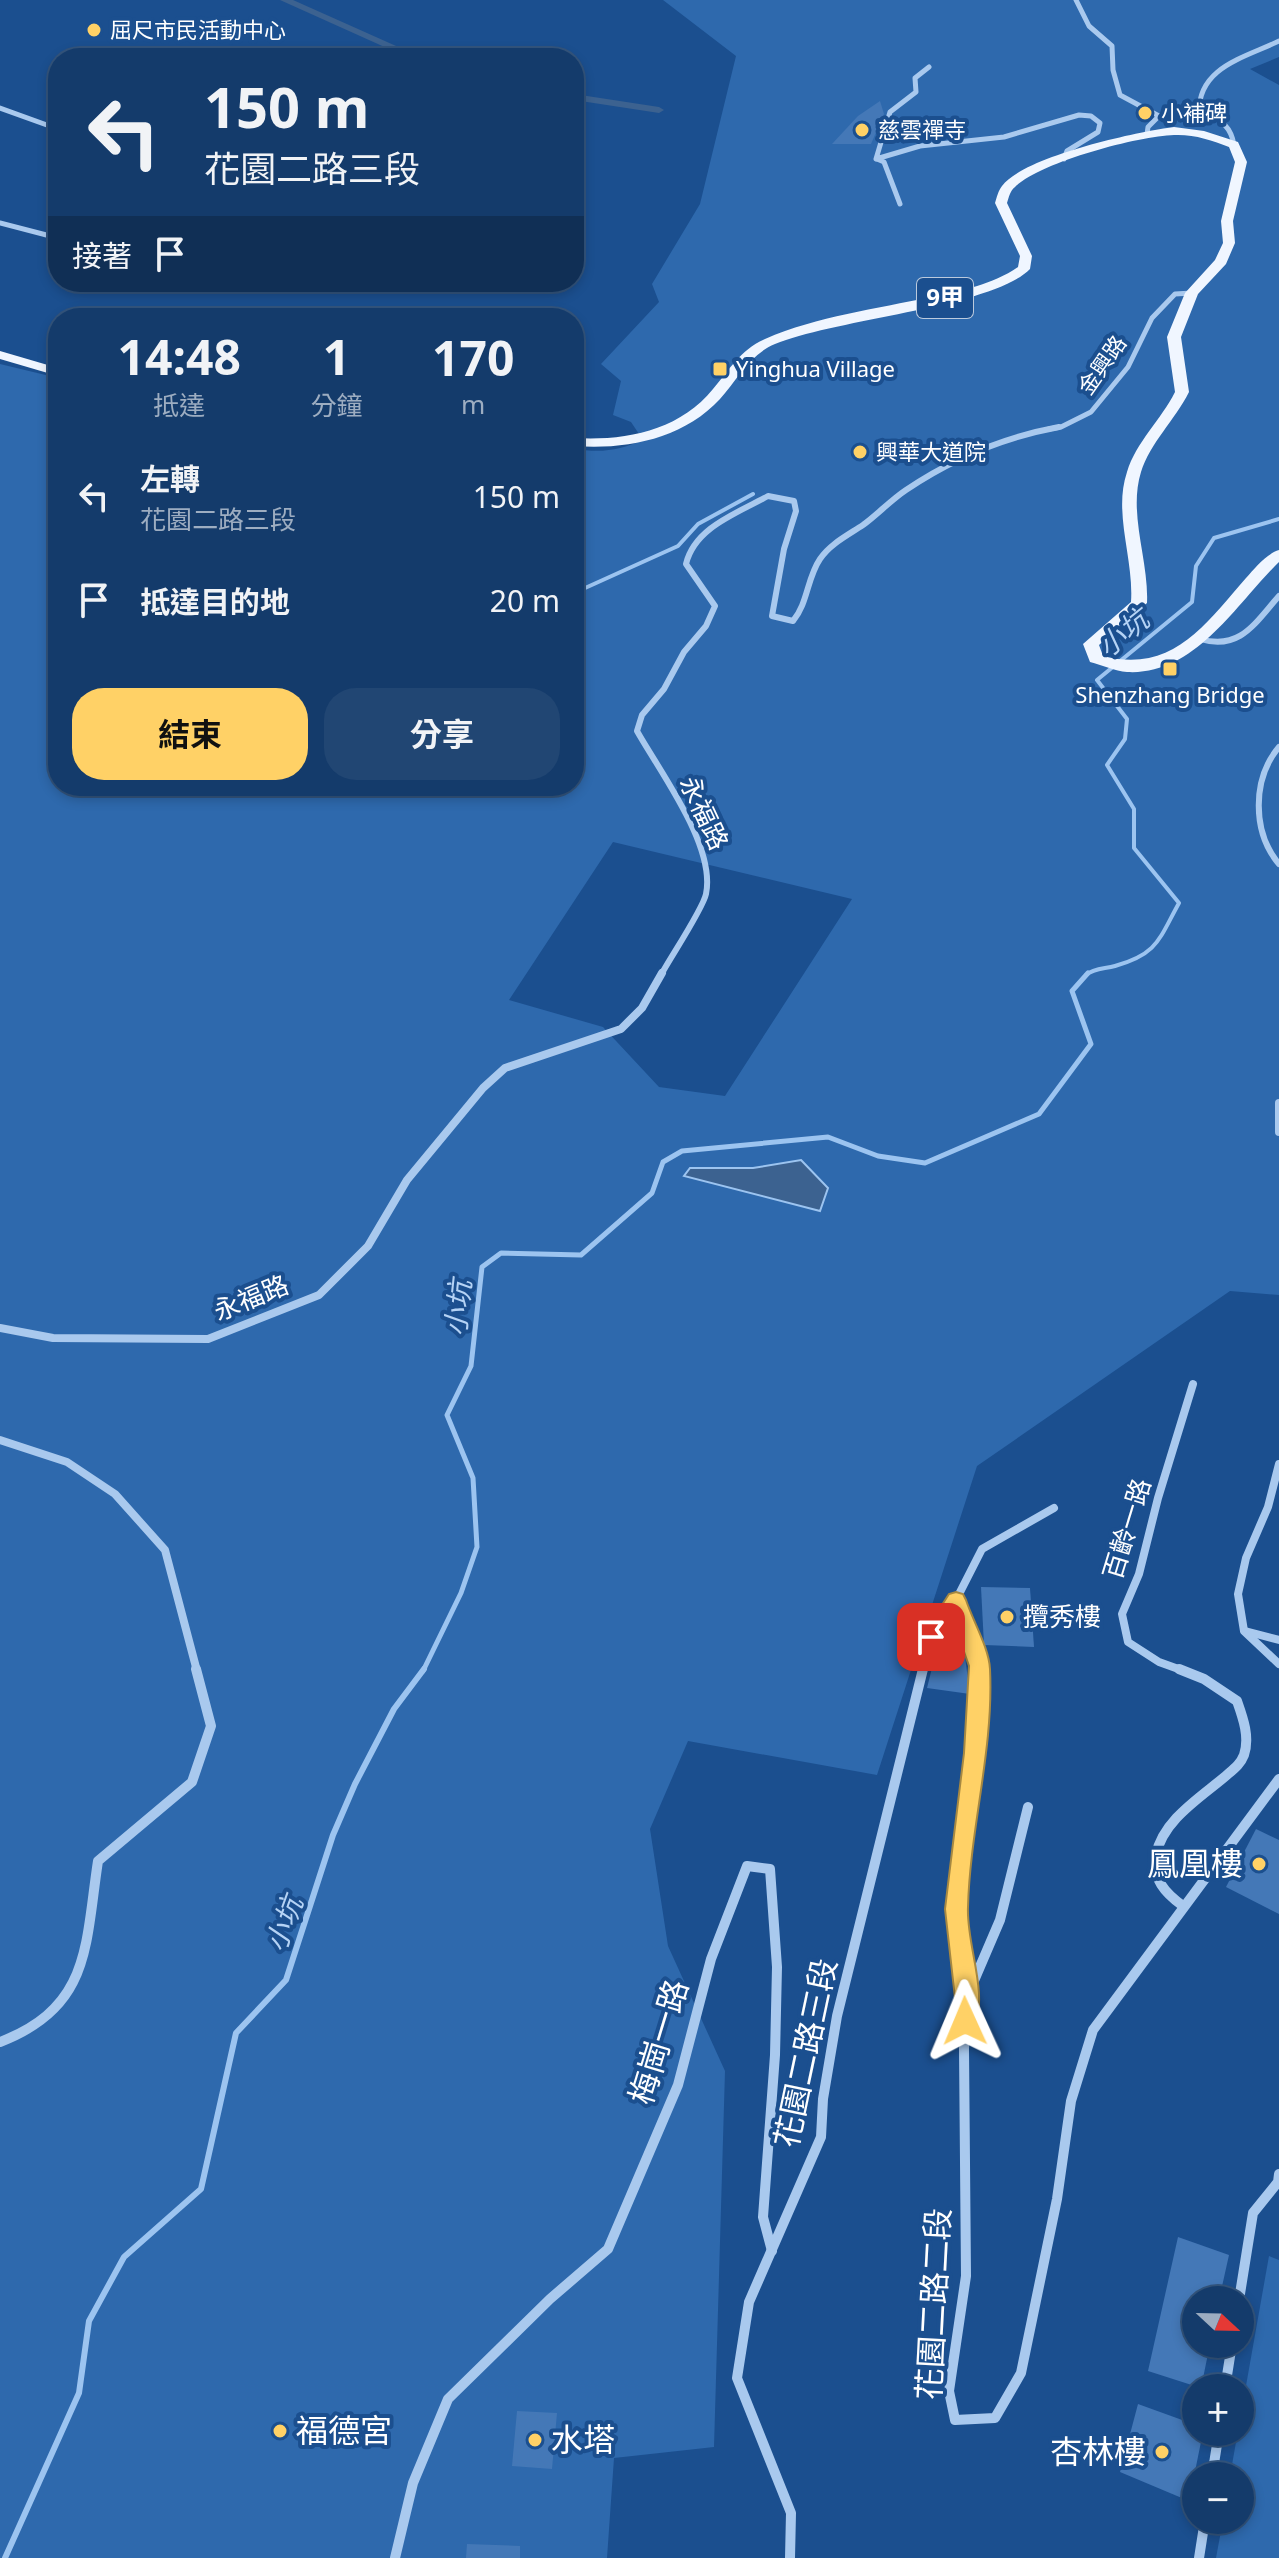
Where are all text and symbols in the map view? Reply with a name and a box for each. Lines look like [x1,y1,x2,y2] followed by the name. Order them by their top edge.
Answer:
[110,14,286,44] place label: 屈尺市民活動中心
[85,21,103,39] marker: 屈尺市民活動中心
[204,68,369,144] text: 150 m
[72,80,176,184] icon: left
[1161,97,1227,127] place label: 小補碑
[1136,104,1154,122] marker: 小補碑
[878,114,966,144] place label: 慈雲禪寺
[853,121,871,139] marker: 慈雲禪寺
[204,144,420,193] text: 花園二路三段
[148,232,192,276] icon: arrive
[72,235,132,276] text: 接著
[917,278,973,318] road number: 9甲
[118,324,241,389] text: 14:48
[323,324,350,389] text: 1
[432,325,514,390] text: 170
[1070,329,1132,400] street label: 金興路
[736,353,895,383] place label: Yinghua Village
[711,360,729,378] marker: Yinghua Village
[461,386,485,422] text: m
[153,387,205,423] text: 抵達
[310,387,362,423] text: 分鐘
[876,436,986,466] place label: 興華大道院
[851,443,869,461] marker: 興華大道院
[140,458,200,499] text: 左轉
[72,474,116,518] icon: left
[473,476,560,517] text: 150 m
[140,501,296,537] text: 花園二路三段
[72,578,116,622] icon: arrive
[490,580,560,621] text: 20 m
[140,581,290,622] text: 抵達目的地
[1089,597,1159,665] water label: 小坑
[1161,660,1179,678] marker: Shenzhang Bridge
[1075,679,1265,709] place label: Shenzhang Bridge
[72,688,308,780] button: 結束
[324,688,560,780] button: 分享
[672,770,738,856] street label: 永福路
[208,1266,294,1328] street label: 永福路
[435,1274,479,1338] water label: 小坑
[1094,1474,1158,1584] street label: 百齡一路
[1023,1598,1101,1634] place label: 攬秀樓
[897,1603,965,1671] pin
[998,1608,1016,1626] marker: 攬秀樓
[909,1615,953,1659] icon: arrive
[1147,1841,1243,1884] place label: 鳳凰樓
[1250,1855,1268,1873] marker: 鳳凰樓
[256,1887,312,1956] water label: 小坑
[764,1954,846,2151] street label: 花園二路三段
[618,1974,697,2109] street label: 梅崗一路
[923,1979,1007,2063] position arrow
[906,2207,959,2401] street label: 花園二路二段
[1182,2286,1254,2358] north arrow
[1182,2286,1254,2534] map controls
[1182,2374,1254,2446] button: +
[296,2408,392,2451] place label: 福德宮
[551,2417,615,2460] place label: 水塔
[271,2422,289,2440] marker: 福德宮
[1050,2429,1146,2472] place label: 杏林樓
[526,2431,544,2449] marker: 水塔
[1153,2443,1171,2461] marker: 杏林樓
[1182,2462,1254,2534] button: −

